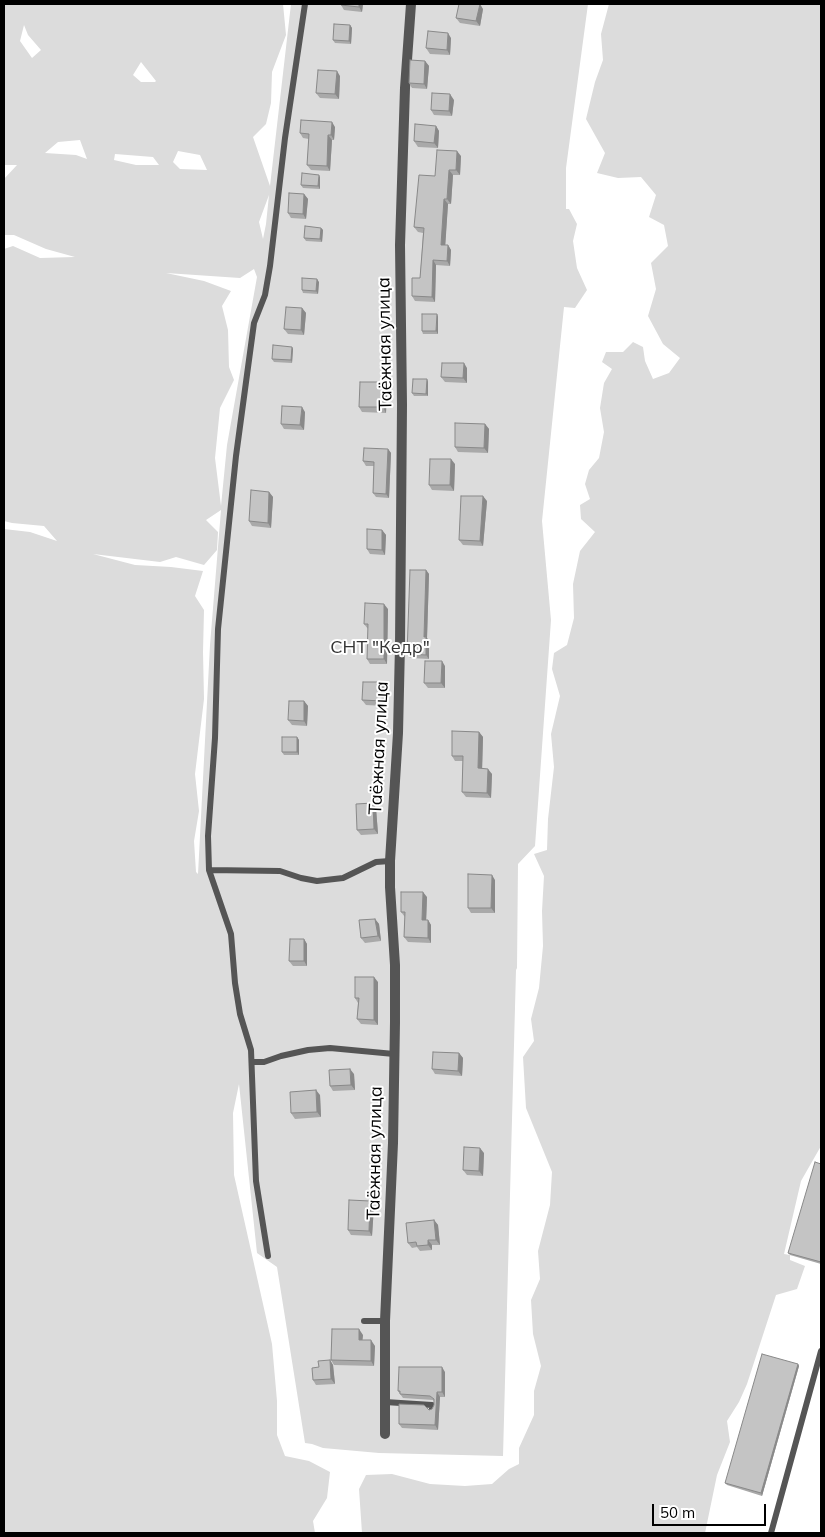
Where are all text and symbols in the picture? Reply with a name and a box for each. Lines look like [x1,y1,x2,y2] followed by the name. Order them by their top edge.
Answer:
[373,277,397,411] street label: Таёжная улица
[330,637,430,659] park label: СНТ "Кедр"
[365,681,393,815] street label: Таёжная улица
[363,1086,387,1220] street label: Таёжная улица
[655,1494,769,1526] scale bar
[660,1503,695,1522] text: 50 m

